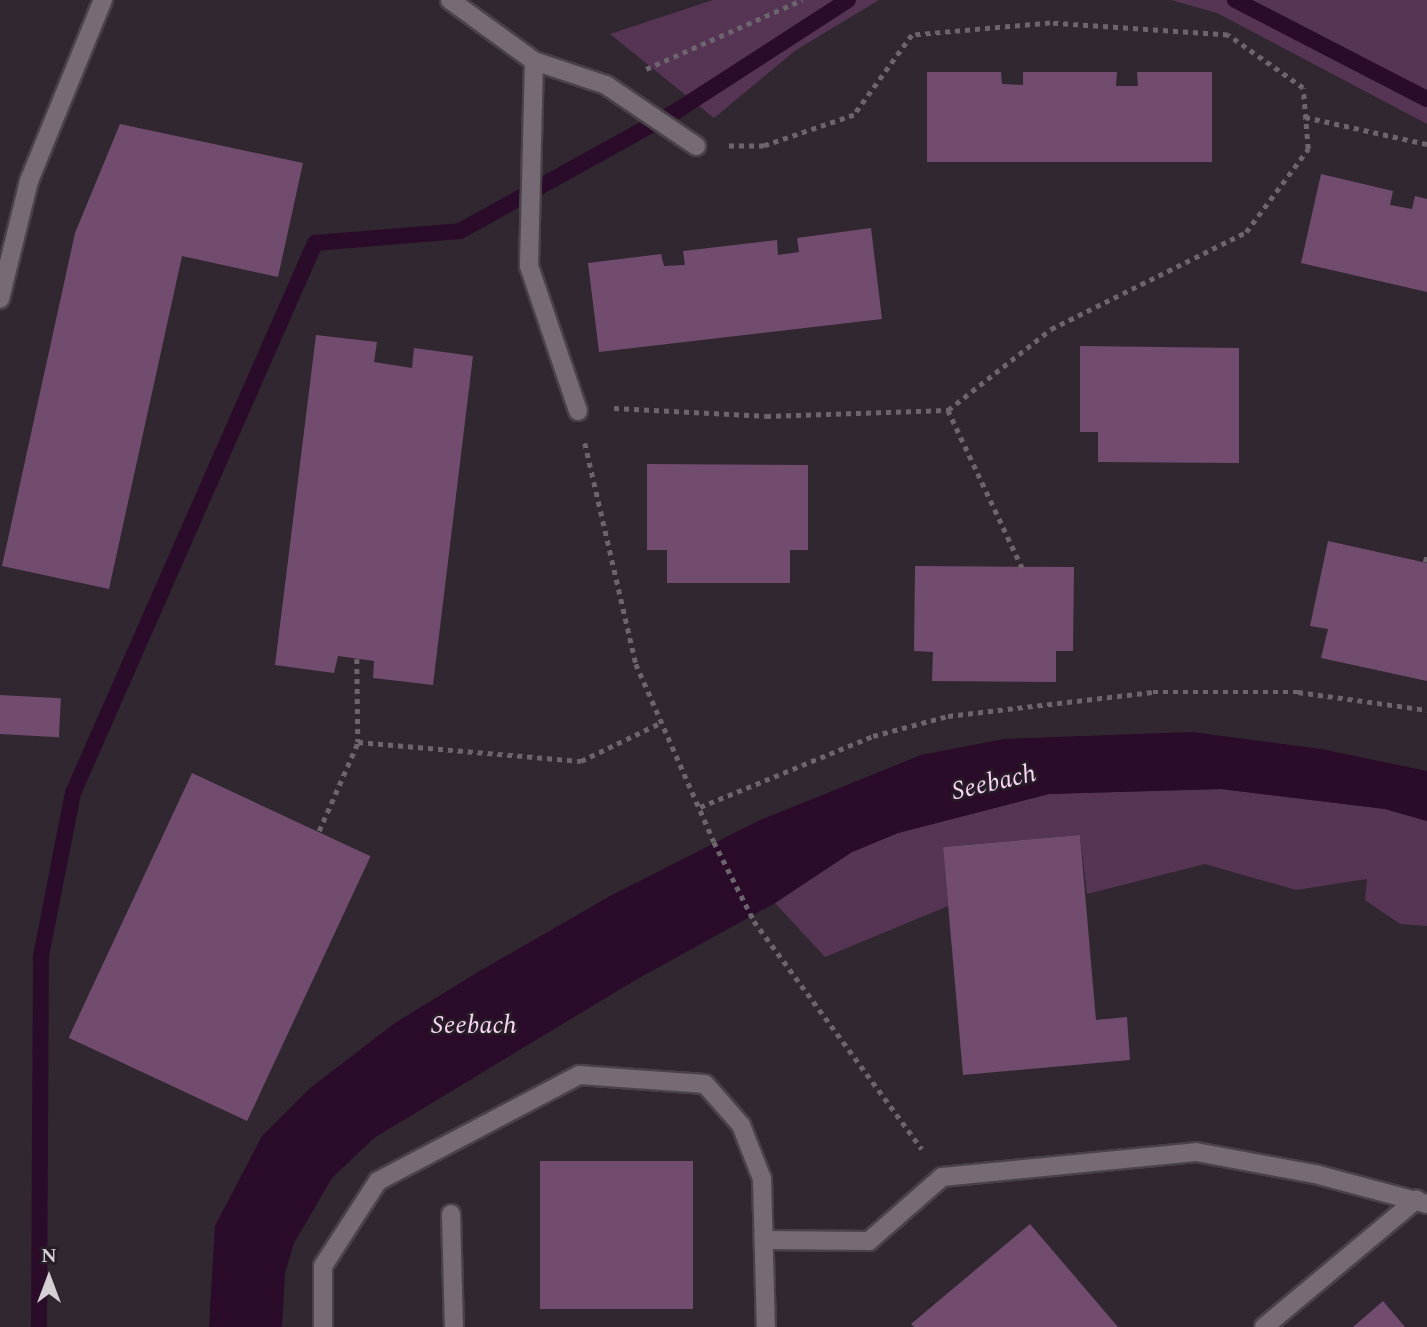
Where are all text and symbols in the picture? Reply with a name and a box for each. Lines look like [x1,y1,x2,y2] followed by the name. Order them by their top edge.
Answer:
[949,758,1039,808] water label: Seebach
[431,1010,517,1042] water label: Seebach
[41,1242,57,1271] text: N
[14,1243,84,1313] north arrow

